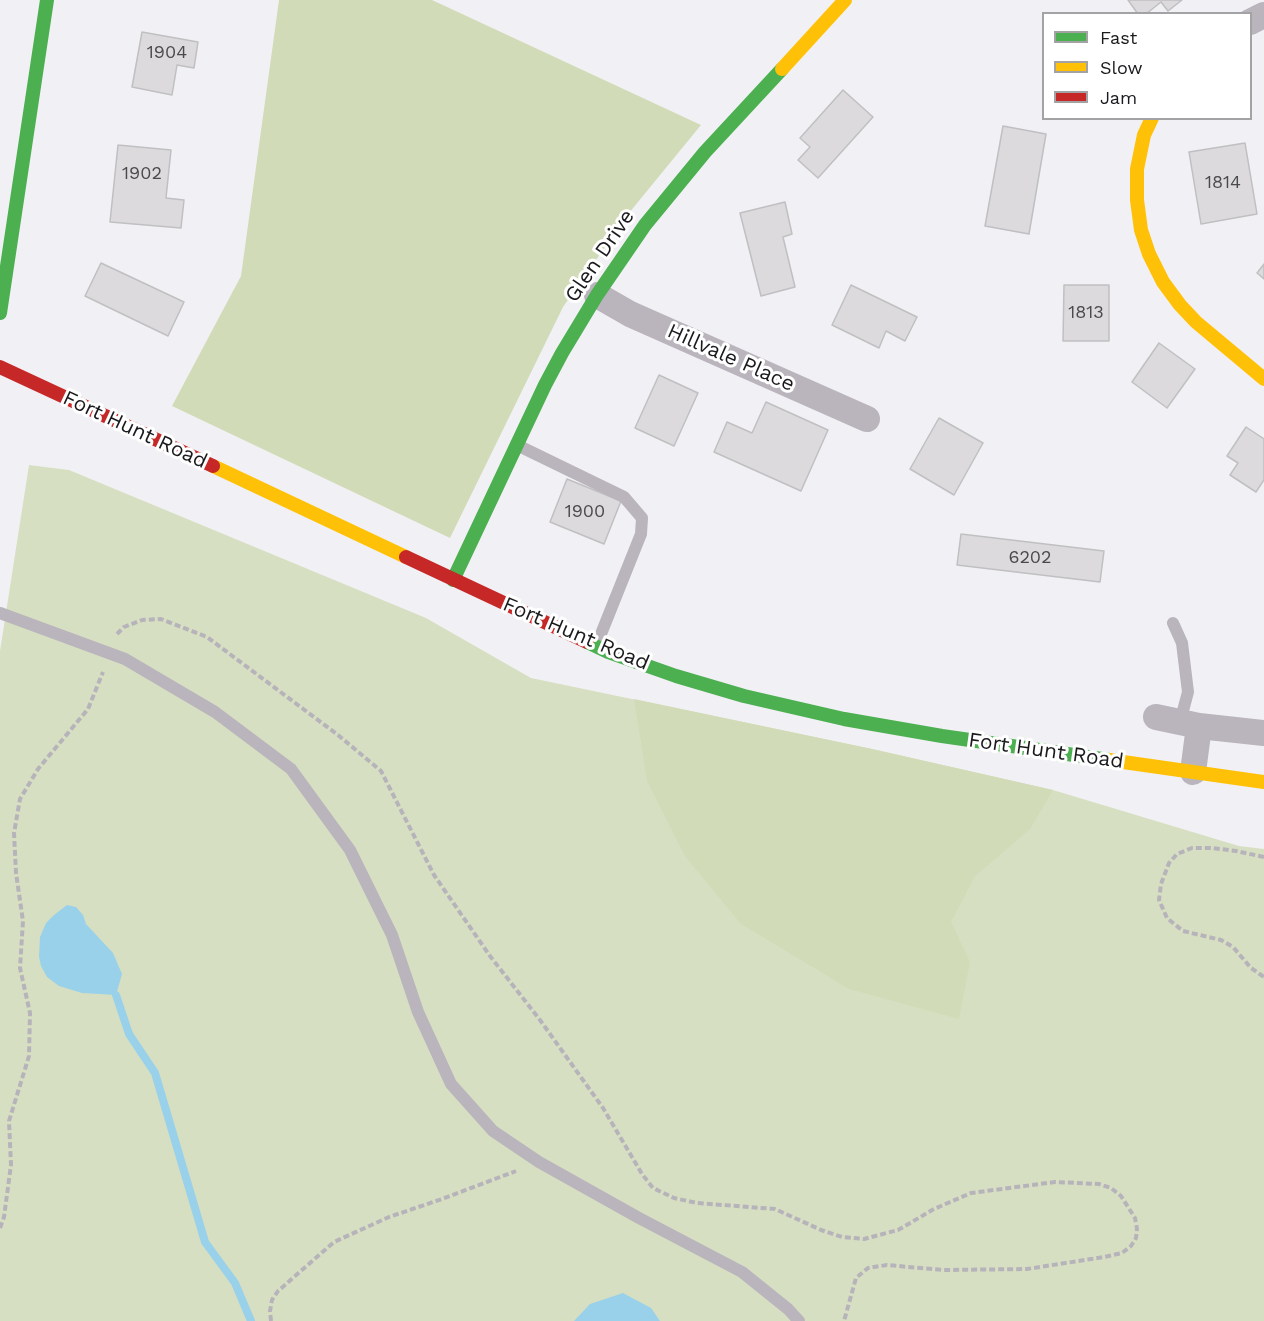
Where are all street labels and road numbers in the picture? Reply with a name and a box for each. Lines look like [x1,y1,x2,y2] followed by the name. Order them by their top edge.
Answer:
[560,205,640,307] street label: Glen Drive
[663,319,799,397] street label: Hillvale Place
[59,386,211,474] street label: Fort Hunt Road
[499,592,653,676] street label: Fort Hunt Road
[967,728,1125,774] street label: Fort Hunt Road

